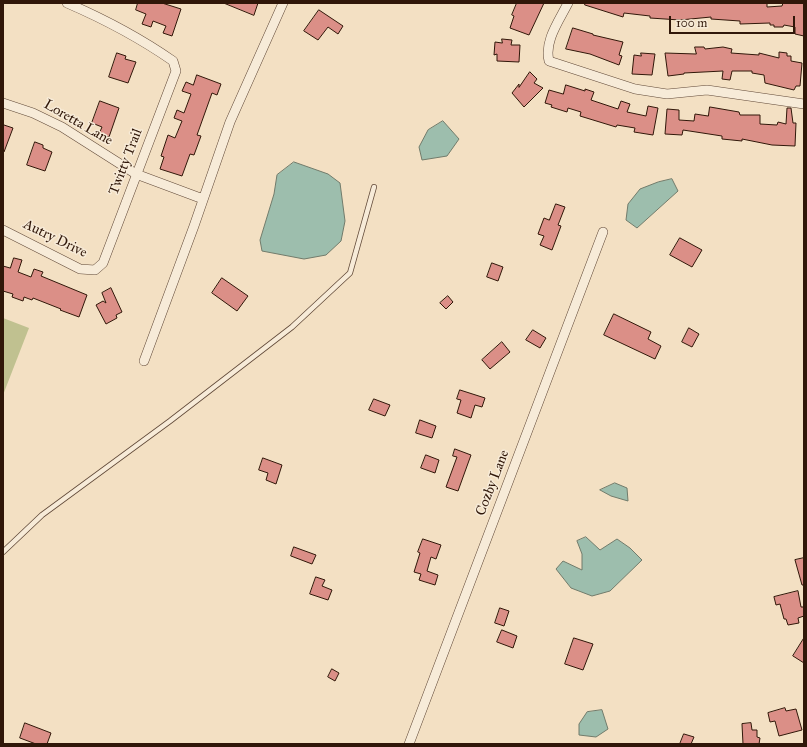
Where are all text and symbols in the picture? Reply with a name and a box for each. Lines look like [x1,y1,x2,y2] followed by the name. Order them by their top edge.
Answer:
[671,8,797,34] scale bar
[676,16,707,30] text: 100 m
[40,96,116,150] street label: Loretta Lane
[106,126,146,198] street label: Twitty Trail
[20,216,90,262] street label: Autry Drive
[473,448,513,518] street label: Cozby Lane

